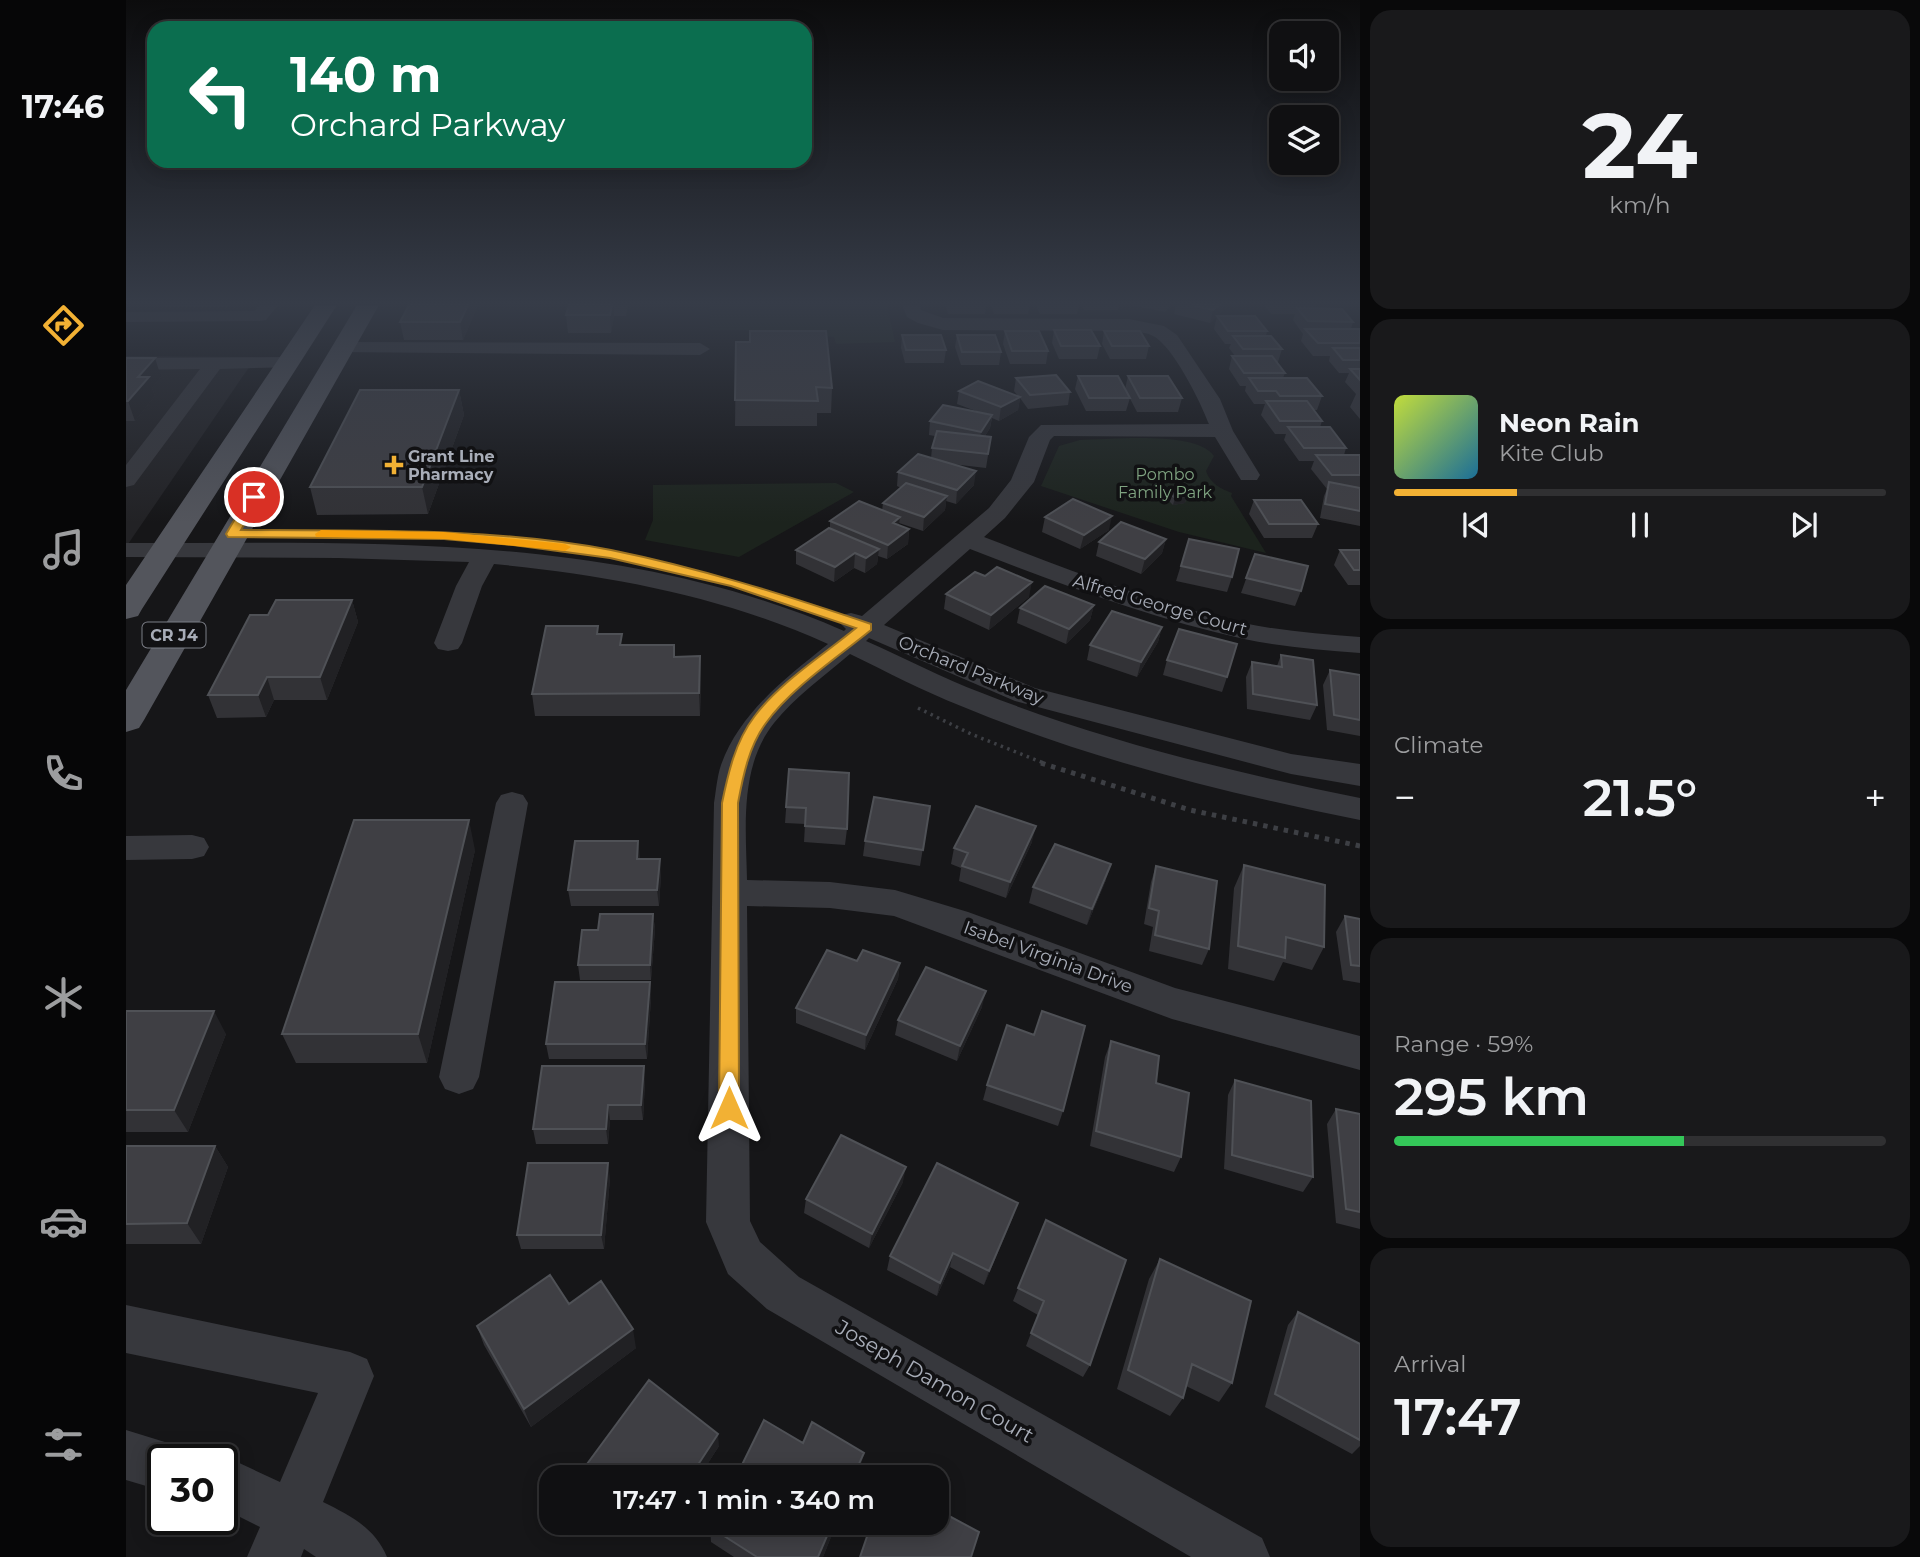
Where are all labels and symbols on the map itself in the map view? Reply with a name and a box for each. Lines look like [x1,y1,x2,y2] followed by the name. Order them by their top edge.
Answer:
[408,447,495,484] place label: Grant Line Pharmacy
[386,457,402,473] marker: Grant Line Pharmacy
[1118,465,1213,502] park label: Pombo Family Park
[224,467,284,527] pin
[1070,570,1250,640] street label: Alfred George Court
[142,622,206,648] road number: CR J4
[895,631,1047,709] street label: Orchard Parkway
[961,916,1136,998] street label: Isabel Virginia Drive
[692,1071,766,1145] position arrow
[831,1314,1038,1448] street label: Joseph Damon Court
[147,1444,238,1535] speed limit sign: 30

